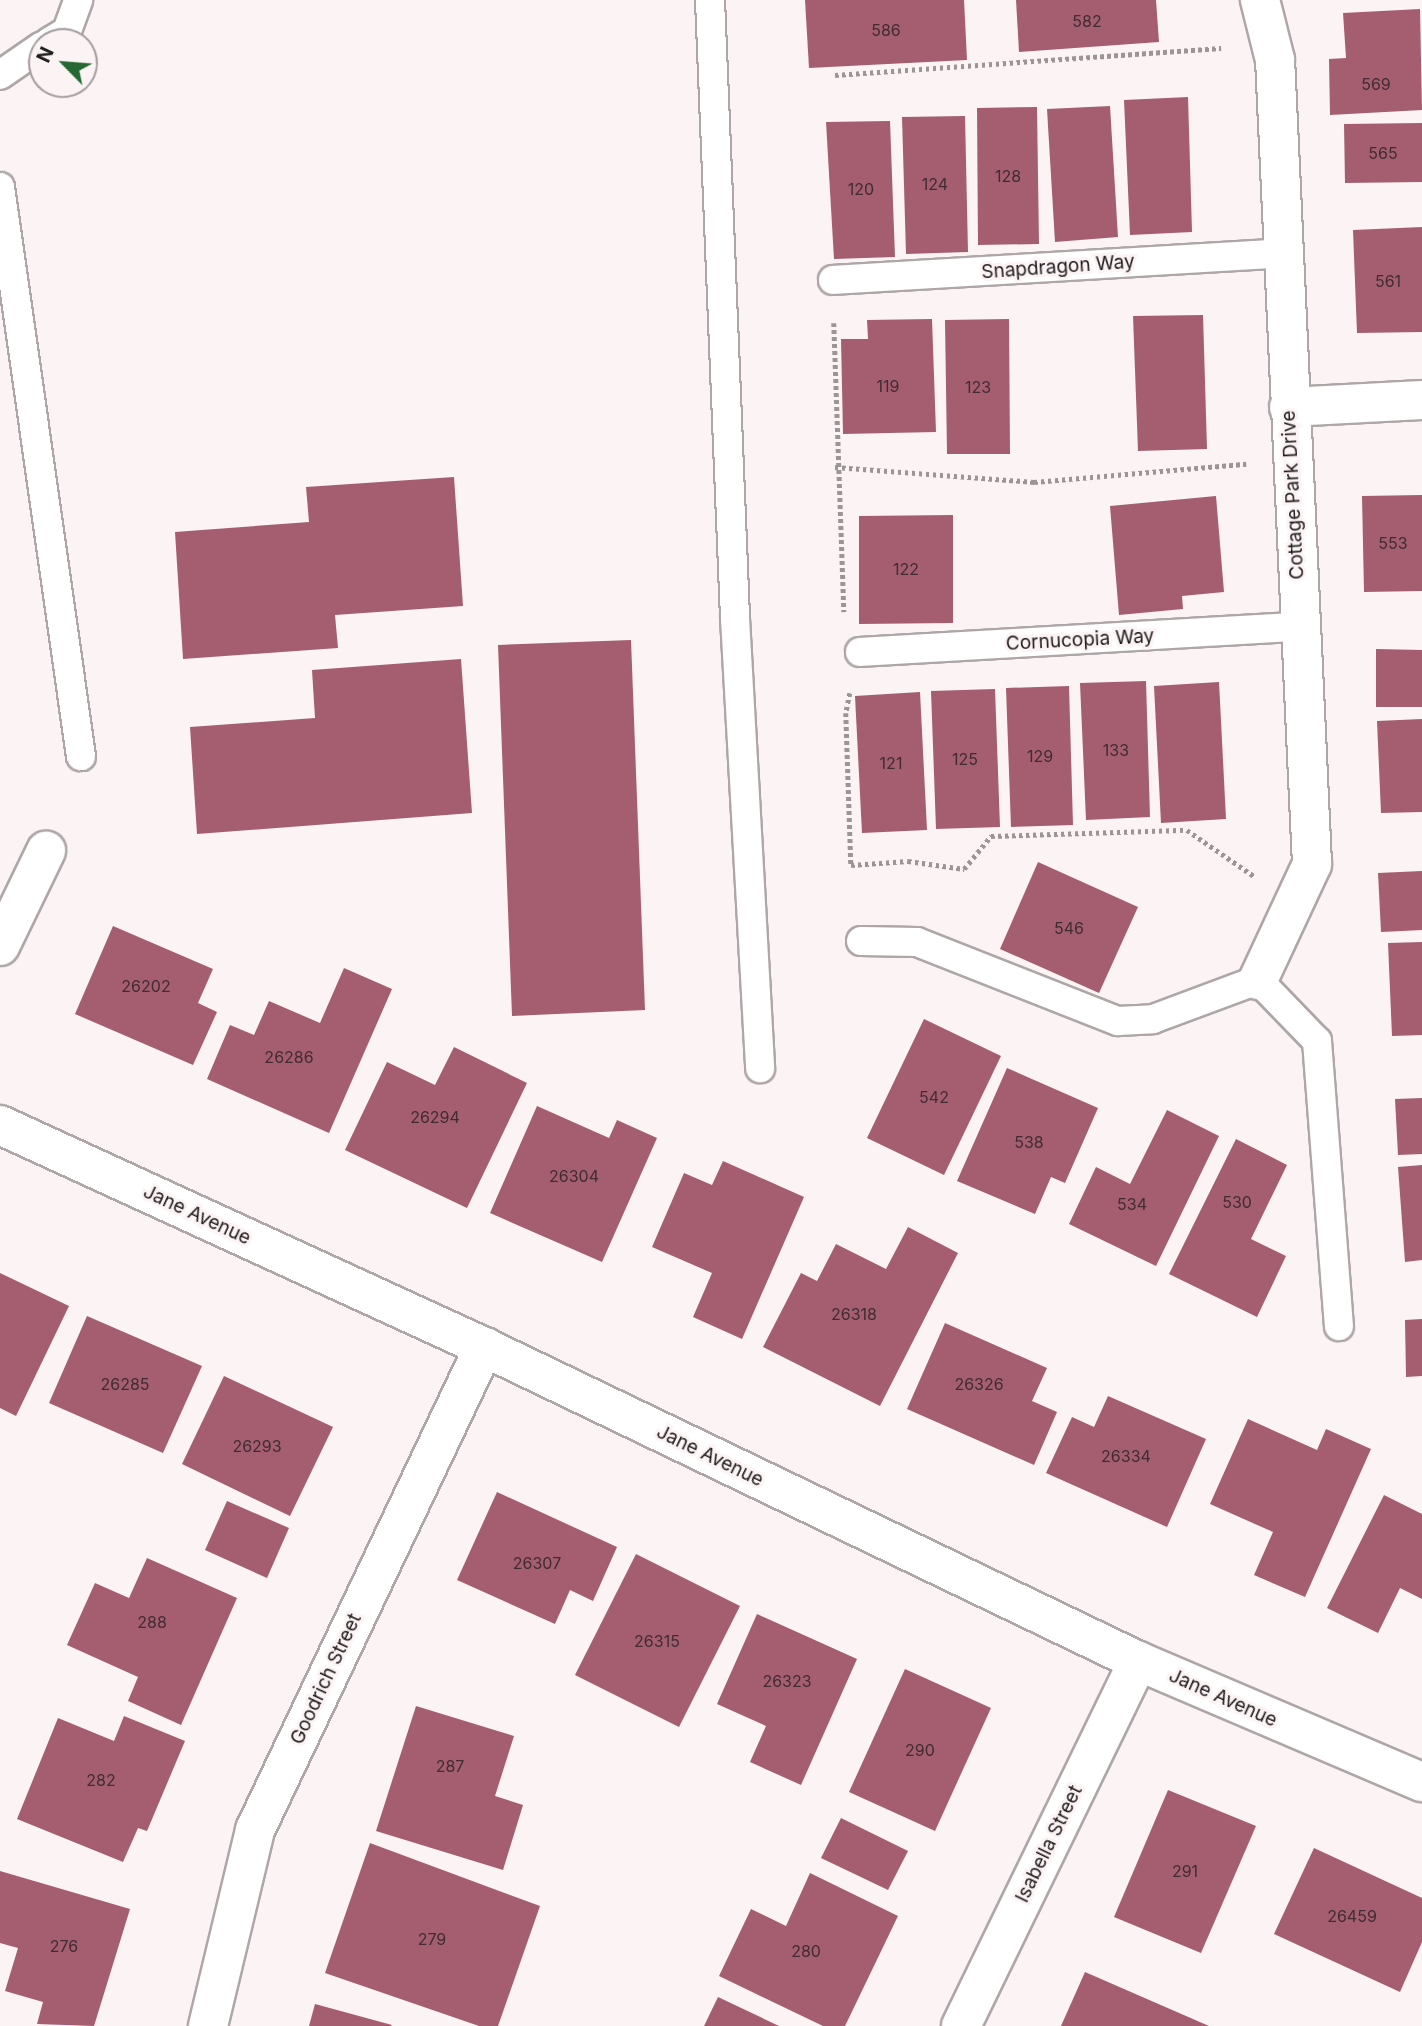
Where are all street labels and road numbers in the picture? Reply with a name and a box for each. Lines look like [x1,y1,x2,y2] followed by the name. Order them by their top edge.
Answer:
[981,250,1135,284] street label: Snapdragon Way
[1277,410,1309,580] street label: Cottage Park Drive
[1005,625,1155,655] street label: Cornucopia Way
[140,1180,254,1250] street label: Jane Avenue
[653,1420,767,1492] street label: Jane Avenue
[286,1610,366,1748] street label: Goodrich Street
[1165,1664,1281,1732] street label: Jane Avenue
[1011,1782,1087,1906] street label: Isabella Street

